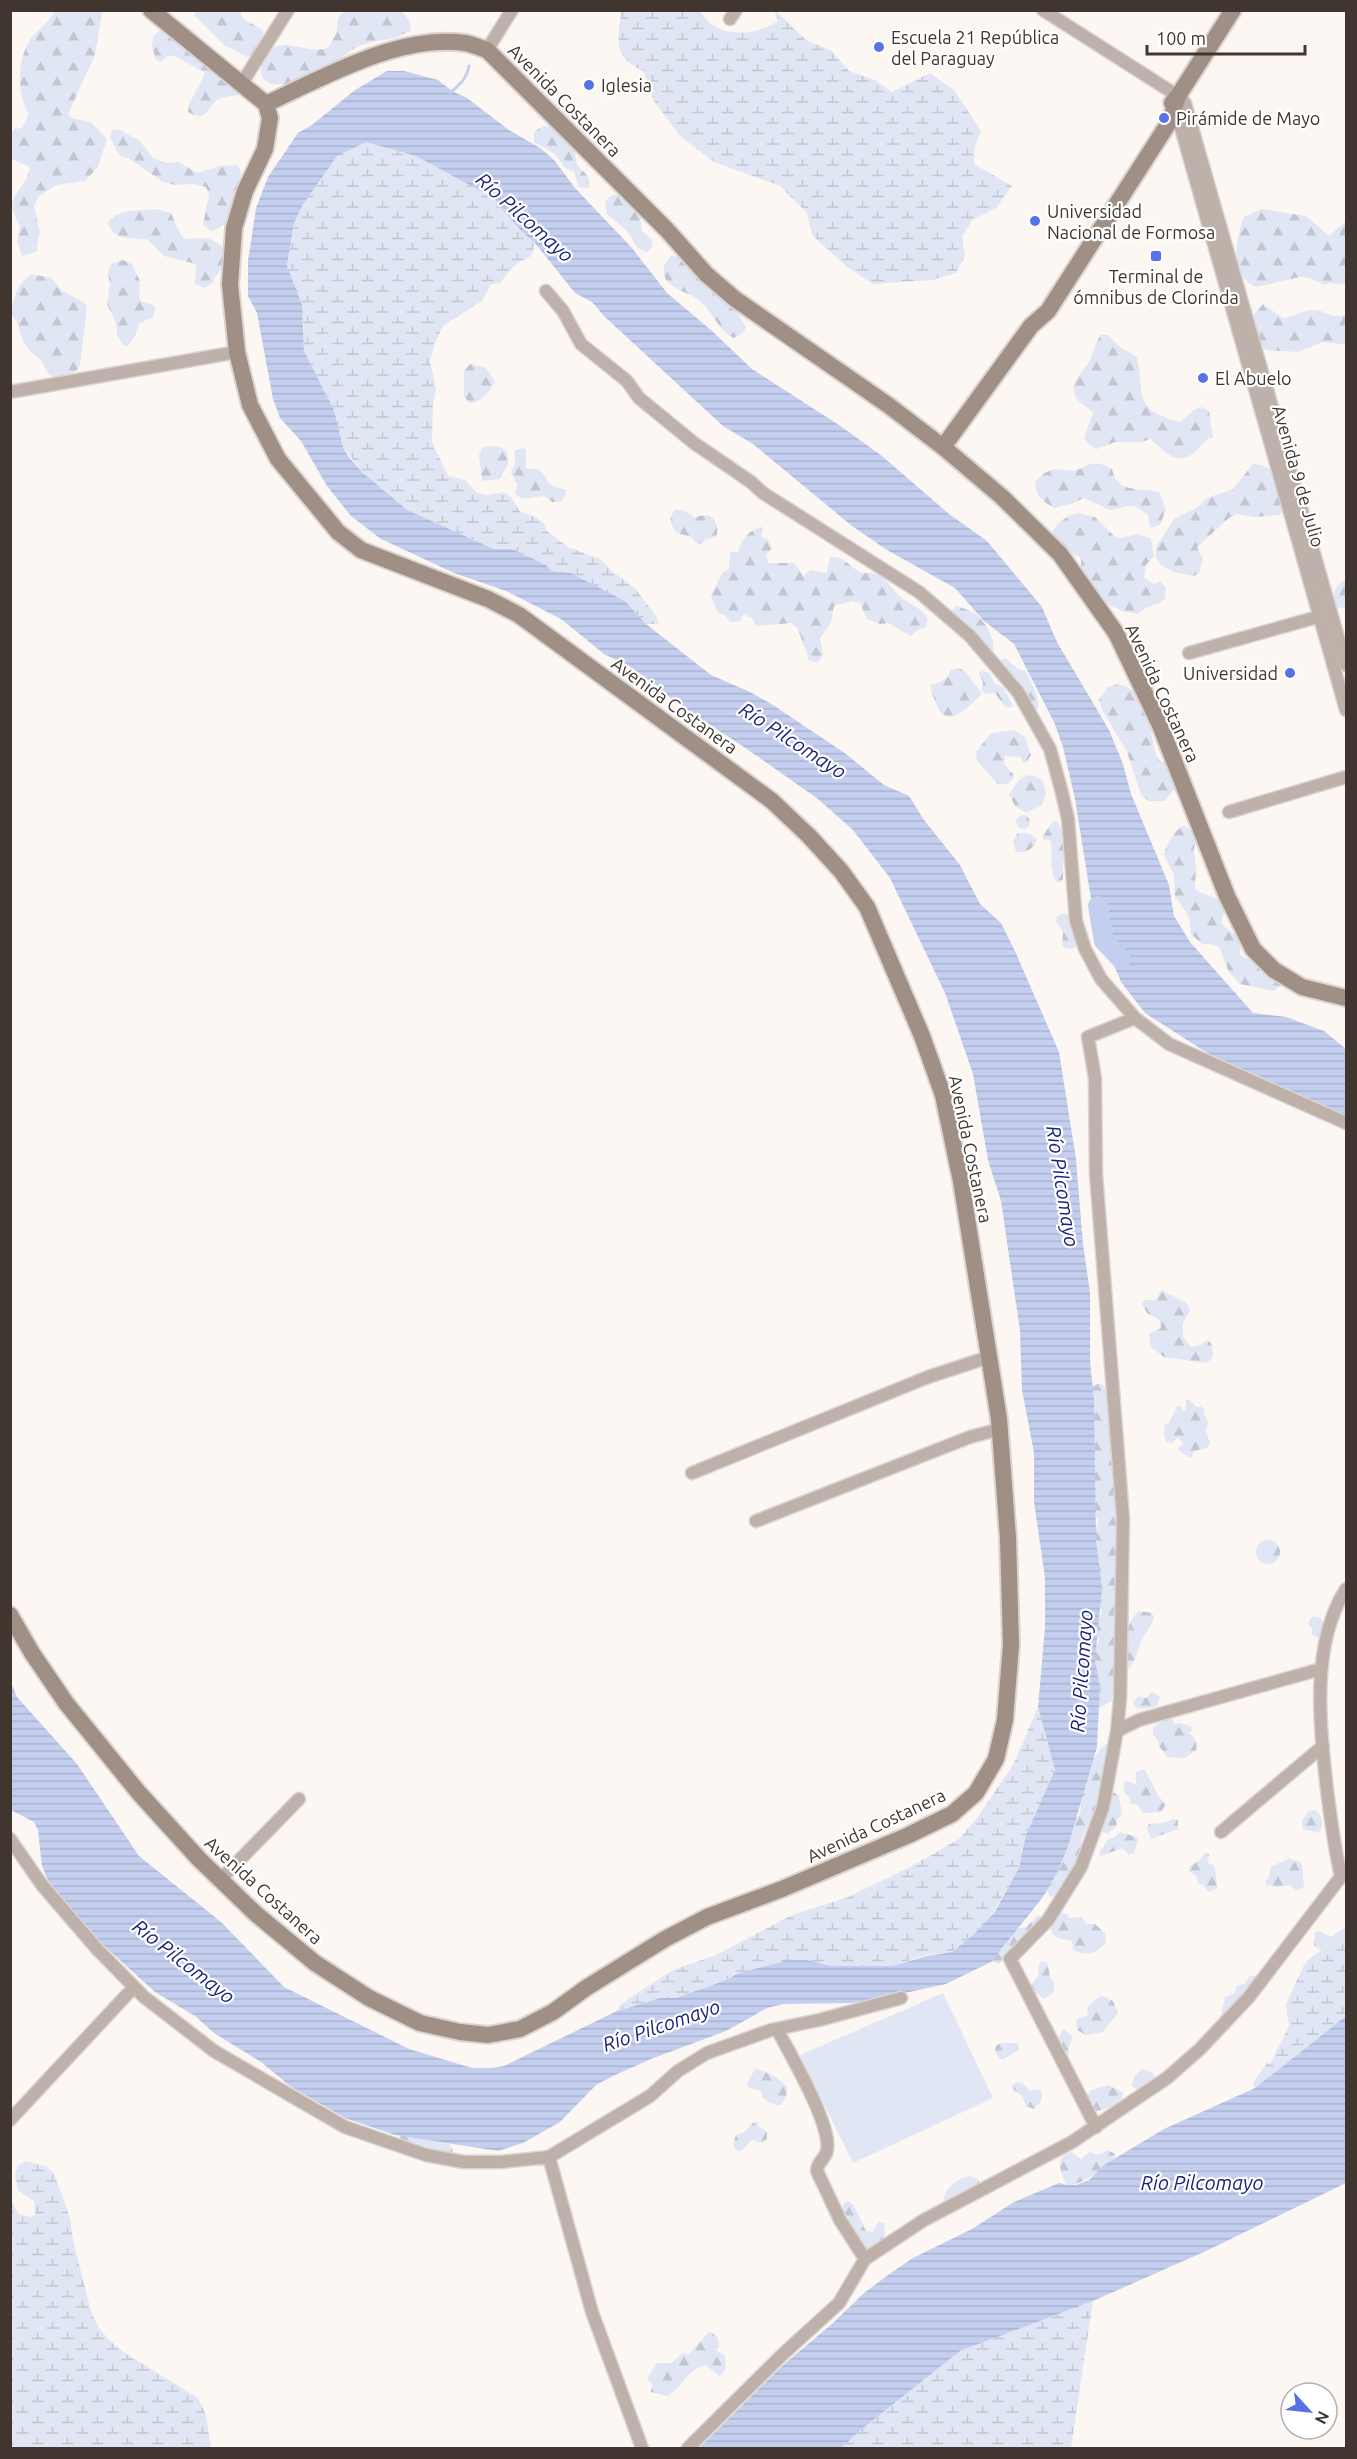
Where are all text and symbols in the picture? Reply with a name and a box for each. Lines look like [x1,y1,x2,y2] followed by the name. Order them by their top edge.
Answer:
[1147,18,1304,56] scale bar
[891,27,1059,68] place label: Escuela 21 República del Paraguay
[1156,28,1206,48] text: 100 m
[505,40,625,160] street label: Avenida Costanera
[872,40,886,54] marker: Escuela 21 República del Paraguay
[601,75,652,95] place label: Iglesia
[582,78,596,92] marker: Iglesia
[1176,108,1320,128] place label: Pirámide de Mayo
[1157,111,1171,125] marker: Pirámide de Mayo
[472,167,578,267] water label: Río Pilcomayo
[1047,201,1215,242] place label: Universidad Nacional de Formosa
[1028,214,1042,228] marker: Universidad Nacional de Formosa
[1149,249,1163,263] marker: Terminal de ómnibus de Clorinda
[1073,266,1239,307] place label: Terminal de ómnibus de Clorinda
[1215,368,1292,388] place label: El Abuelo
[1196,371,1210,385] marker: El Abuelo
[1269,403,1329,549] street label: Avenida 9 de Julio
[1122,621,1204,765] street label: Avenida Costanera
[608,653,742,757] street label: Avenida Costanera
[1183,663,1278,683] place label: Universidad
[1283,666,1297,680] marker: Universidad
[735,697,851,783] water label: Río Pilcomayo
[946,1073,996,1225] street label: Avenida Costanera
[1042,1124,1084,1248] water label: Río Pilcomayo
[1065,1609,1097,1733] water label: Río Pilcomayo
[804,1784,948,1866] street label: Avenida Costanera
[201,1832,327,1948] street label: Avenida Costanera
[129,1914,239,2008] water label: Río Pilcomayo
[599,1994,723,2056] water label: Río Pilcomayo
[1141,2171,1263,2194] water label: Río Pilcomayo
[1279,2381,1339,2441] north arrow
[1312,2408,1333,2427] text: N

